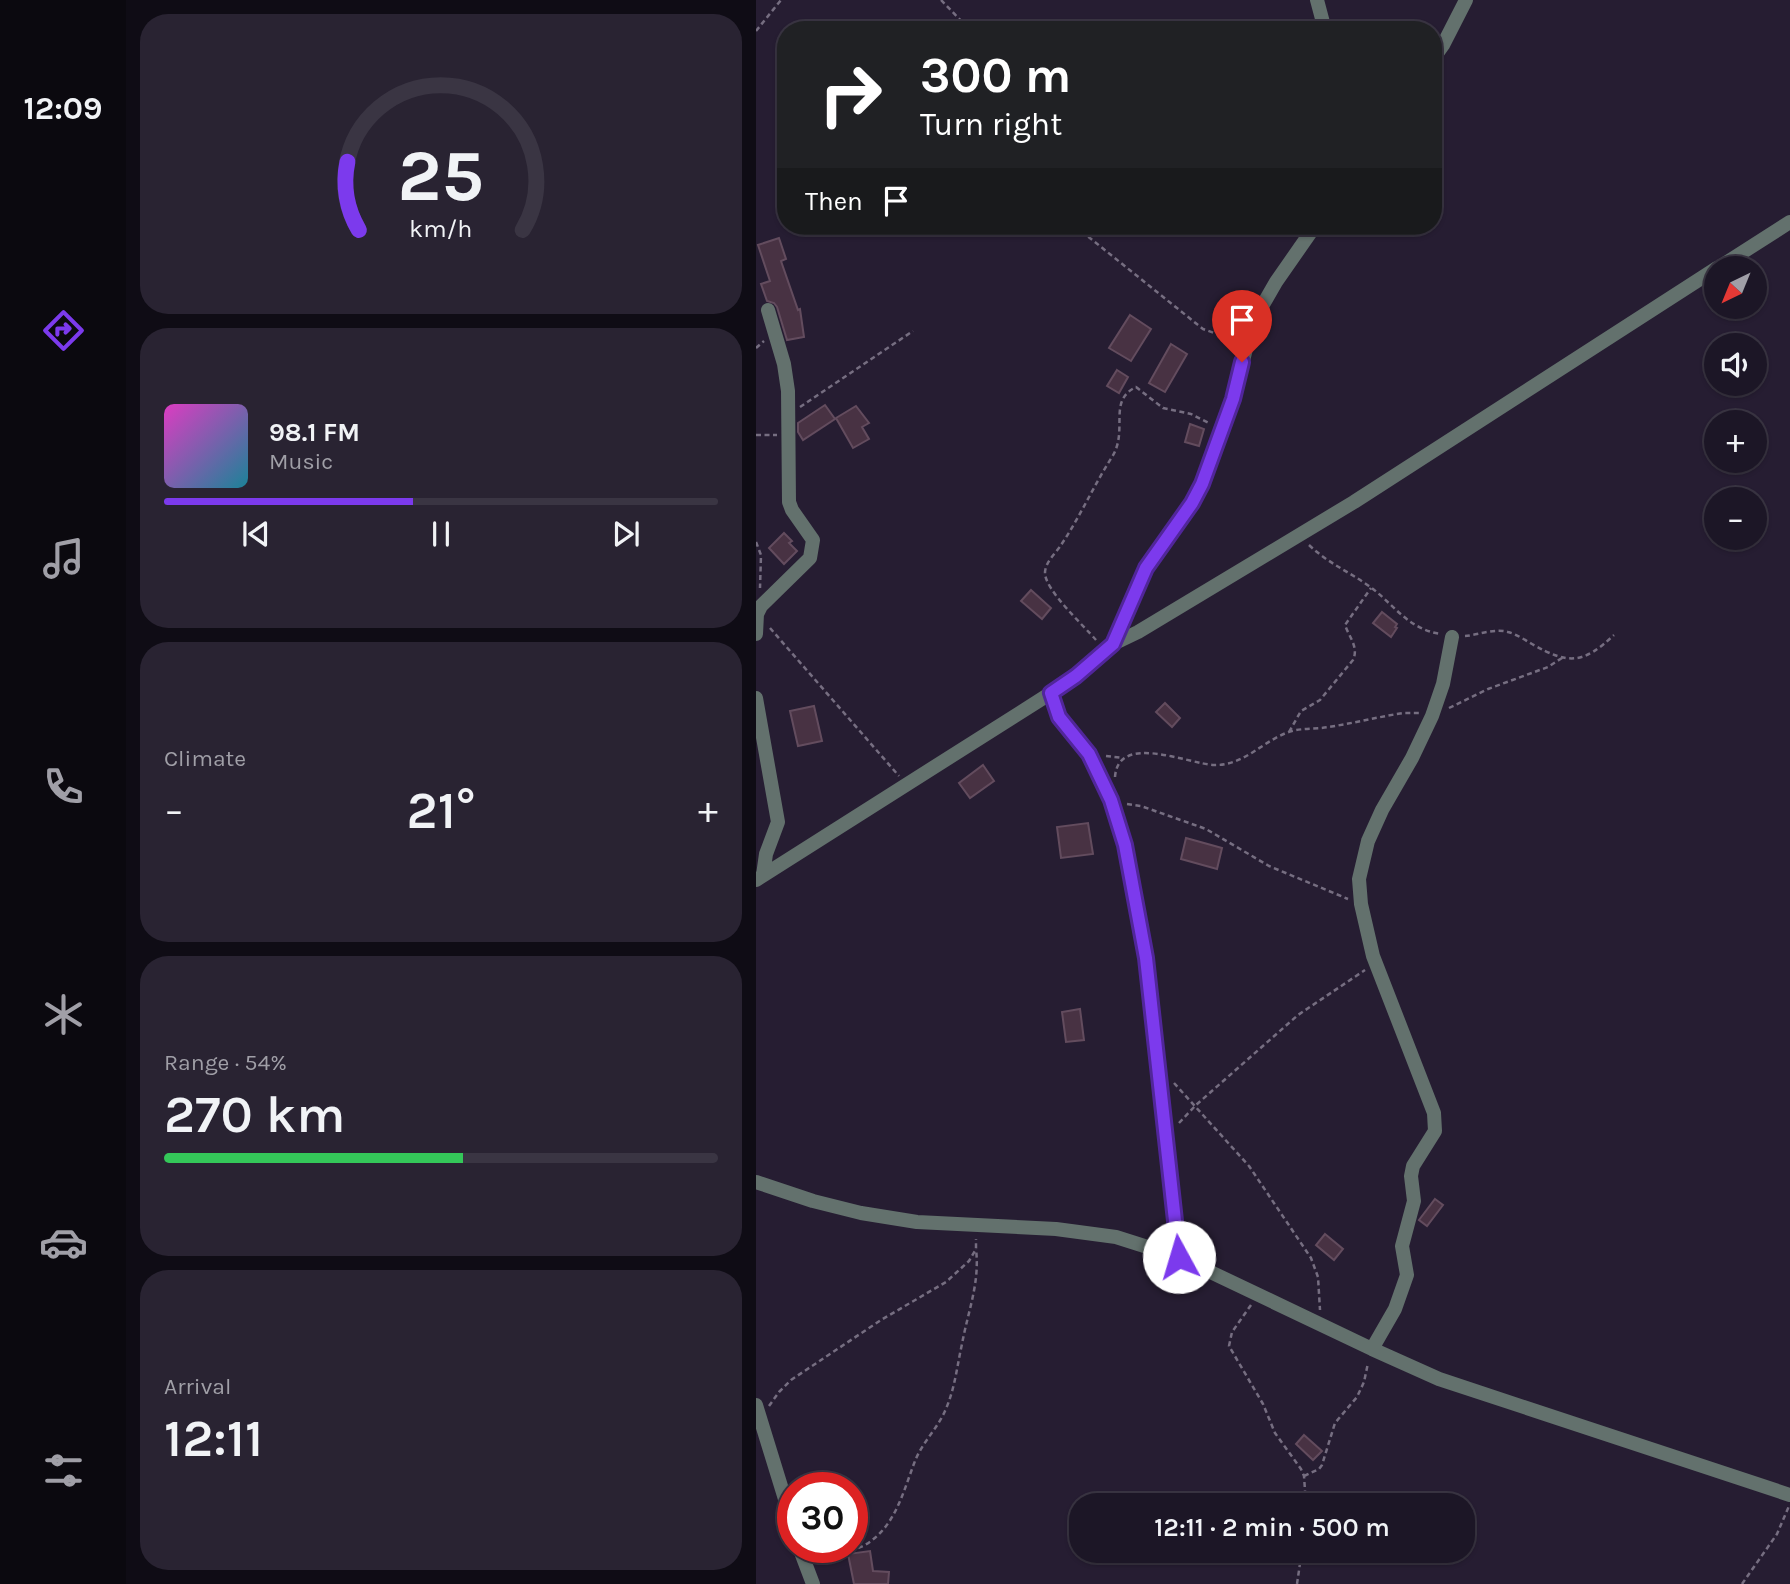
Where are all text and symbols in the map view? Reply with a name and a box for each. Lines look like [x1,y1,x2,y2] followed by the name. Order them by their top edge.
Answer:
[920,47,1071,104] text: 300 m
[805,49,896,140] icon: right
[23,90,103,127] text: 12:09
[920,106,1062,143] text: Turn right
[398,133,484,218] text: 25
[877,182,915,220] icon: arrive
[805,186,863,217] text: Then
[409,214,473,243] text: km/h
[1704,256,1768,318] north arrow
[1704,256,1767,550] map controls
[1212,290,1272,362] pin
[1223,301,1261,339] icon: arrive
[39,306,88,355] icon: directions
[1704,333,1767,396] button: sound
[1704,410,1767,473] button: +
[269,417,360,448] text: 98.1 FM
[269,448,333,475] text: Music
[1704,487,1767,550] button: −
[237,515,275,553] icon: previous
[422,515,460,553] icon: pause
[607,515,645,553] icon: next
[39,534,88,583] icon: music
[164,745,246,772] text: Climate
[39,762,88,811] icon: phone
[407,780,475,841] text: 21°
[164,788,184,833] text: −
[698,788,718,833] text: +
[39,990,88,1039] icon: climate
[164,1049,287,1076] text: Range · 54%
[164,1084,345,1145] text: 270 km
[39,1218,88,1267] icon: car
[1142,1220,1216,1294] position arrow
[164,1373,231,1400] text: Arrival
[164,1408,263,1469] text: 12:11
[39,1446,88,1495] icon: filters
[777,1472,868,1563] speed limit sign: 30
[1154,1512,1390,1543] text: 12:11 · 2 min · 500 m

